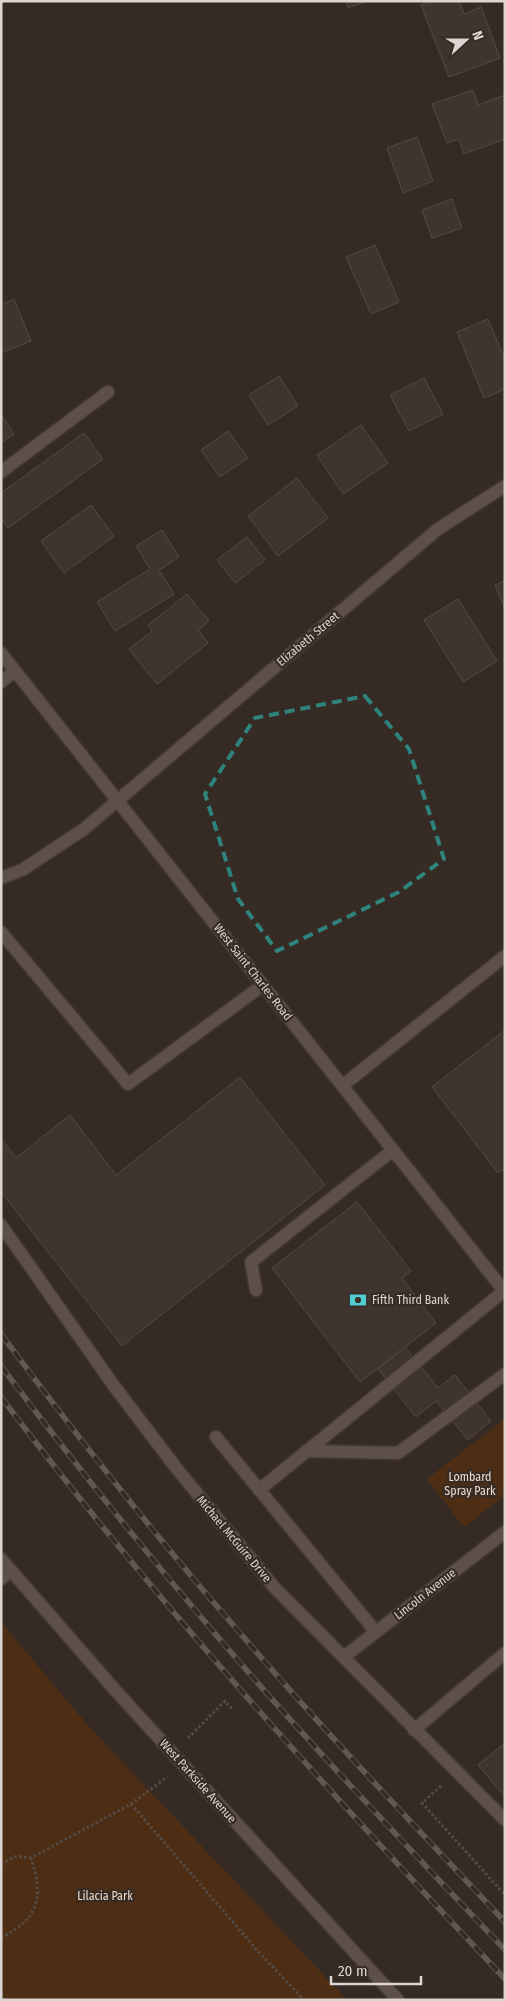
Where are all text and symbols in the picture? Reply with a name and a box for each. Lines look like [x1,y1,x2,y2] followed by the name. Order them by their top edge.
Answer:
[441,15,491,65] north arrow
[468,29,487,42] text: N
[274,609,342,669] street label: Elizabeth Street
[211,921,295,1023] street label: West Saint Charles Road
[348,1290,368,1310] bank icon: Fifth Third Bank
[372,1293,449,1307] place label: Fifth Third Bank
[444,1470,496,1498] park label: Lombard Spray Park
[194,1493,274,1585] street label: Michael McGuire Drive
[391,1566,459,1622] street label: Lincoln Avenue
[157,1736,239,1826] street label: West Parkside Avenue
[77,1889,133,1903] park label: Lilacia Park
[331,1954,421,1986] scale bar
[338,1962,368,1980] text: 20 m

